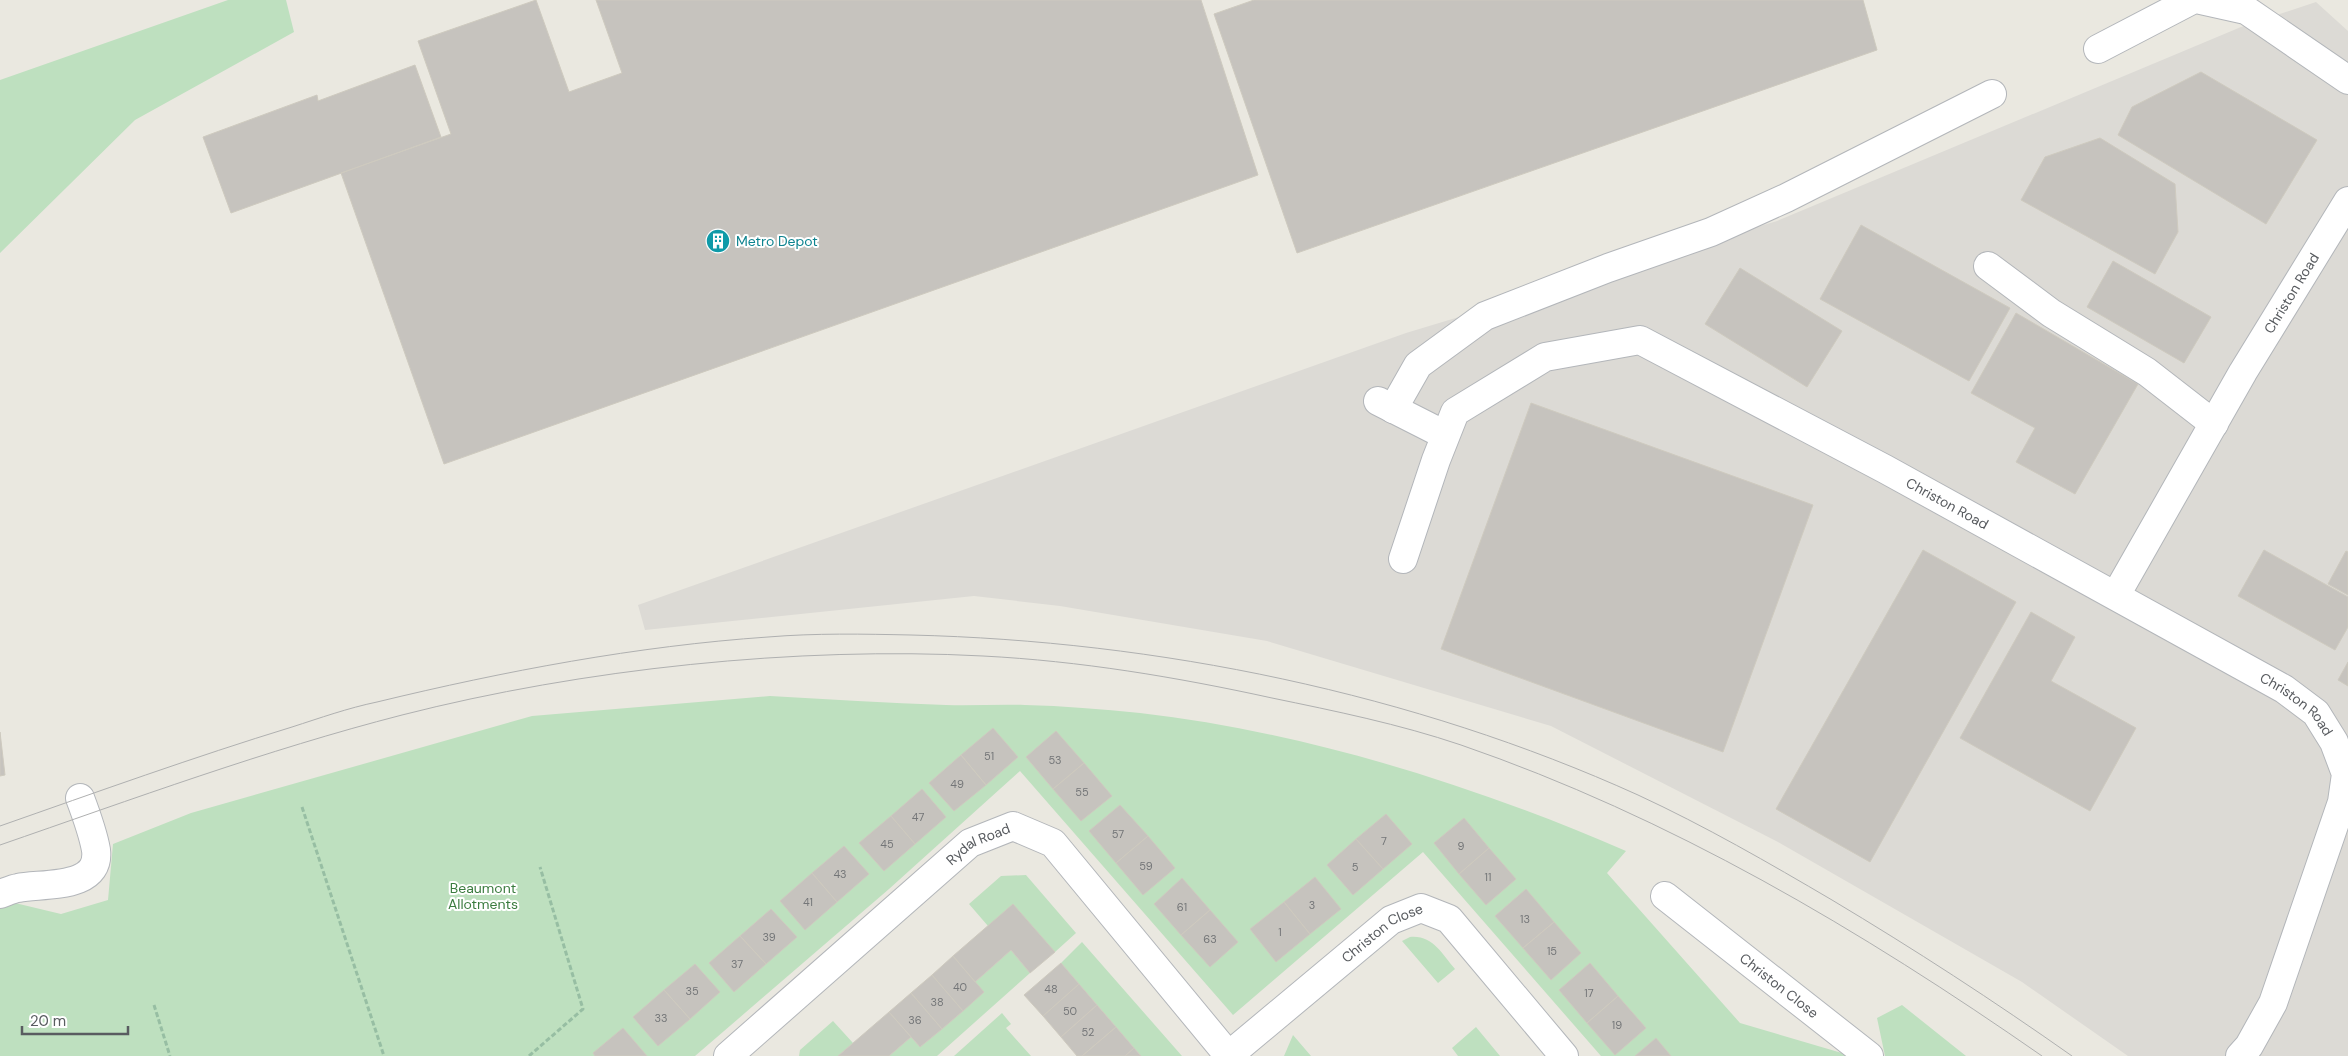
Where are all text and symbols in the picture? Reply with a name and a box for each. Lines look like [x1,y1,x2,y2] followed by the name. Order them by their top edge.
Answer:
[705,228,731,254] building icon: Metro Depot
[736,232,818,250] place label: Metro Depot
[2260,250,2323,337] street label: Christon Road
[1903,473,1992,533] street label: Christon Road
[2257,668,2337,739] street label: Christon Road
[984,749,994,763] house number: 51
[1048,753,1062,767] house number: 53
[950,777,964,791] house number: 49
[1075,785,1089,799] house number: 55
[912,810,924,824] house number: 47
[942,819,1013,869] street label: Rydal Road
[1112,827,1124,841] house number: 57
[1381,834,1387,848] house number: 7
[880,837,894,851] house number: 45
[1458,839,1465,853] house number: 9
[1139,859,1153,873] house number: 59
[1352,860,1359,874] house number: 5
[833,867,847,881] house number: 43
[1485,870,1491,884] house number: 11
[448,879,518,913] park label: Beaumont Allotments
[803,895,813,909] house number: 41
[1309,898,1315,912] house number: 3
[1338,899,1425,967] street label: Christon Close
[1177,900,1187,914] house number: 61
[1520,912,1530,926] house number: 13
[1278,925,1282,939] house number: 1
[762,930,776,944] house number: 39
[1203,932,1217,946] house number: 63
[1547,944,1557,958] house number: 15
[1736,949,1822,1022] street label: Christon Close
[731,957,743,971] house number: 37
[953,980,967,994] house number: 40
[1044,982,1058,996] house number: 48
[685,984,699,998] house number: 35
[1584,986,1594,1000] house number: 17
[930,995,944,1009] house number: 38
[22,1004,129,1036] scale bar
[1063,1004,1077,1018] house number: 50
[30,1011,66,1031] text: 20 m
[654,1011,668,1025] house number: 33
[908,1013,922,1027] house number: 36
[1612,1018,1622,1032] house number: 19
[1082,1025,1094,1039] house number: 52

